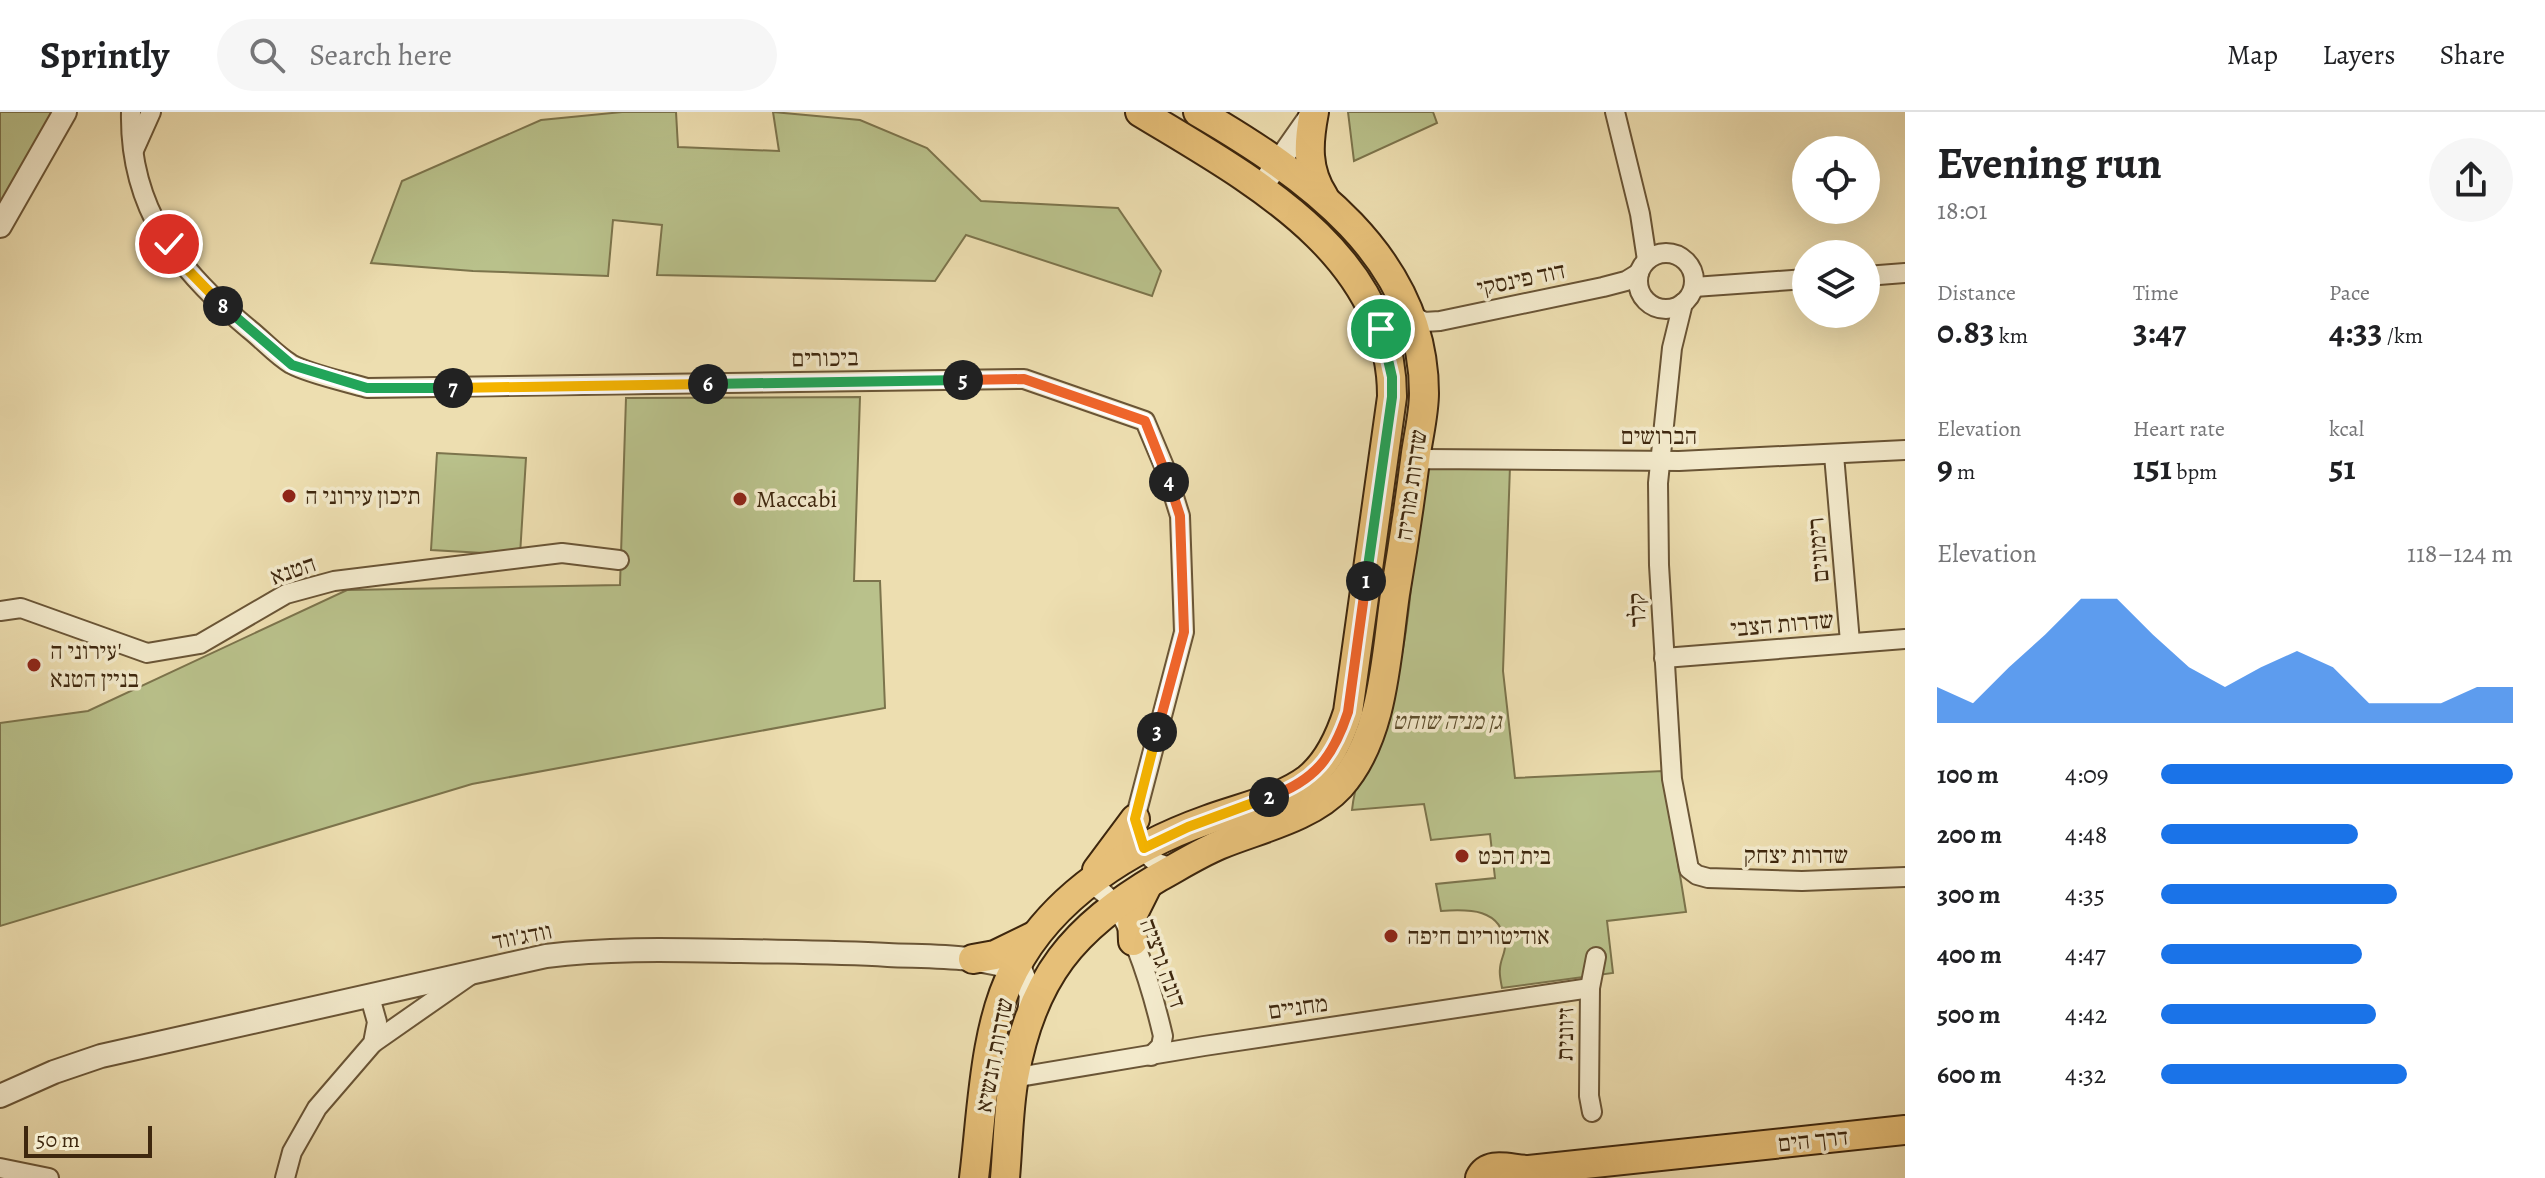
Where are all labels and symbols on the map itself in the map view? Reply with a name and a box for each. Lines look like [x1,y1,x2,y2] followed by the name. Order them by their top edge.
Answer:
[135,210,203,278] pin
[1474,254,1568,304] street label: דוד פינסקי
[203,286,243,326] pin: 8
[1347,295,1415,363] pin
[791,341,859,375] street label: ביכורים
[943,360,983,400] pin: 5
[688,364,728,404] pin: 6
[433,368,473,408] pin: 7
[1621,420,1697,452] street label: הברושים
[1387,427,1435,543] street label: שדרות מוריה
[1149,462,1189,502] pin: 4
[305,480,421,512] place label: תיכון עירוני ה
[756,483,837,515] place label: Maccabi
[280,487,298,505] marker: תיכון עירוני ה
[731,490,749,508] marker: Maccabi
[1799,516,1837,584] street label: רימונים
[266,547,320,593] street label: הטנא
[1346,561,1386,601] pin: 1
[1620,592,1654,628] street label: קלר
[1729,604,1835,644] street label: שדרות הצבי
[50,635,139,695] place label: עירוני ה' בניין הטנא
[25,656,43,674] marker: עירוני ה' בניין הטנא
[1392,705,1503,737] park label: גן מניה שוחט
[1137,712,1177,752] pin: 3
[1249,777,1289,817] pin: 2
[1744,839,1848,871] street label: שדרות יצחק
[1478,840,1551,872] place label: בית הכט
[1453,847,1471,865] marker: בית הכט
[1132,914,1194,1012] street label: דונה גרציה
[489,915,555,957] street label: וודג'ווד
[1407,920,1550,952] place label: אודיטוריום חיפה
[1382,927,1400,945] marker: אודיטוריום חיפה
[1266,987,1330,1027] street label: מחניים
[967,995,1021,1115] street label: שדרות הנשיא
[1549,1007,1581,1061] street label: זיוונית
[1776,1120,1850,1160] street label: דרך הים
[24,1122,152,1158] scale bar

